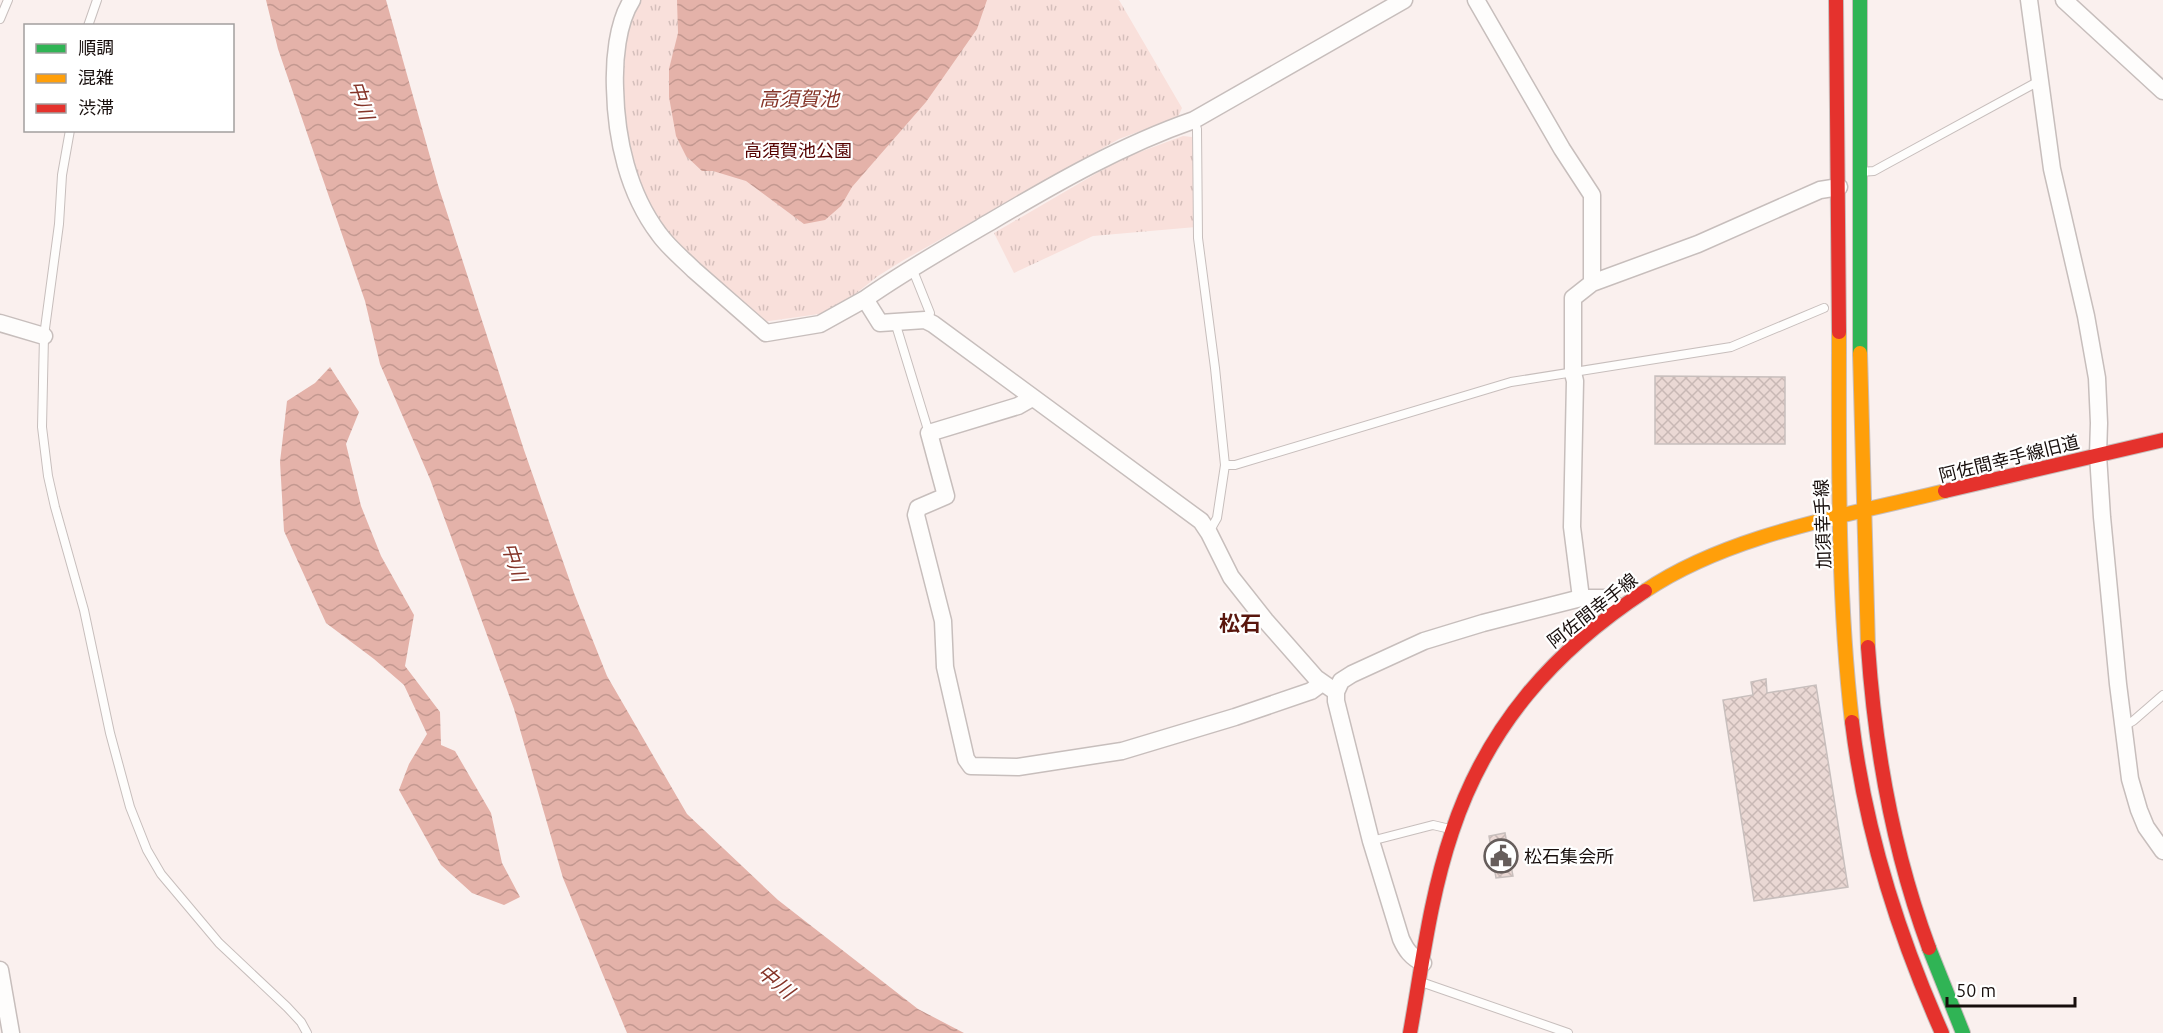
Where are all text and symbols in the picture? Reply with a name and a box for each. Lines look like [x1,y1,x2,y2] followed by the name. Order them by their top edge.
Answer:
[24,24,234,132] legend
[78,37,114,57] text: 順調
[78,67,114,87] text: 混雑
[345,77,380,124] water label: 中川
[759,87,841,110] water label: 高須賀池
[78,97,114,117] text: 渋滞
[744,140,852,160] park label: 高須賀池公園
[1937,431,2081,485] street label: 阿佐間幸手線旧道
[1810,479,1834,569] street label: 加須幸手線
[498,539,533,586] water label: 中川
[1543,569,1641,651] street label: 阿佐間幸手線
[1219,611,1261,635] district label: 松石
[1483,838,1519,874] public building icon: 松石集会所
[1524,846,1614,866] place label: 松石集会所
[753,959,800,1004] water label: 中川
[1947,970,2074,1008] scale bar
[1956,980,1996,1000] text: 50 m

